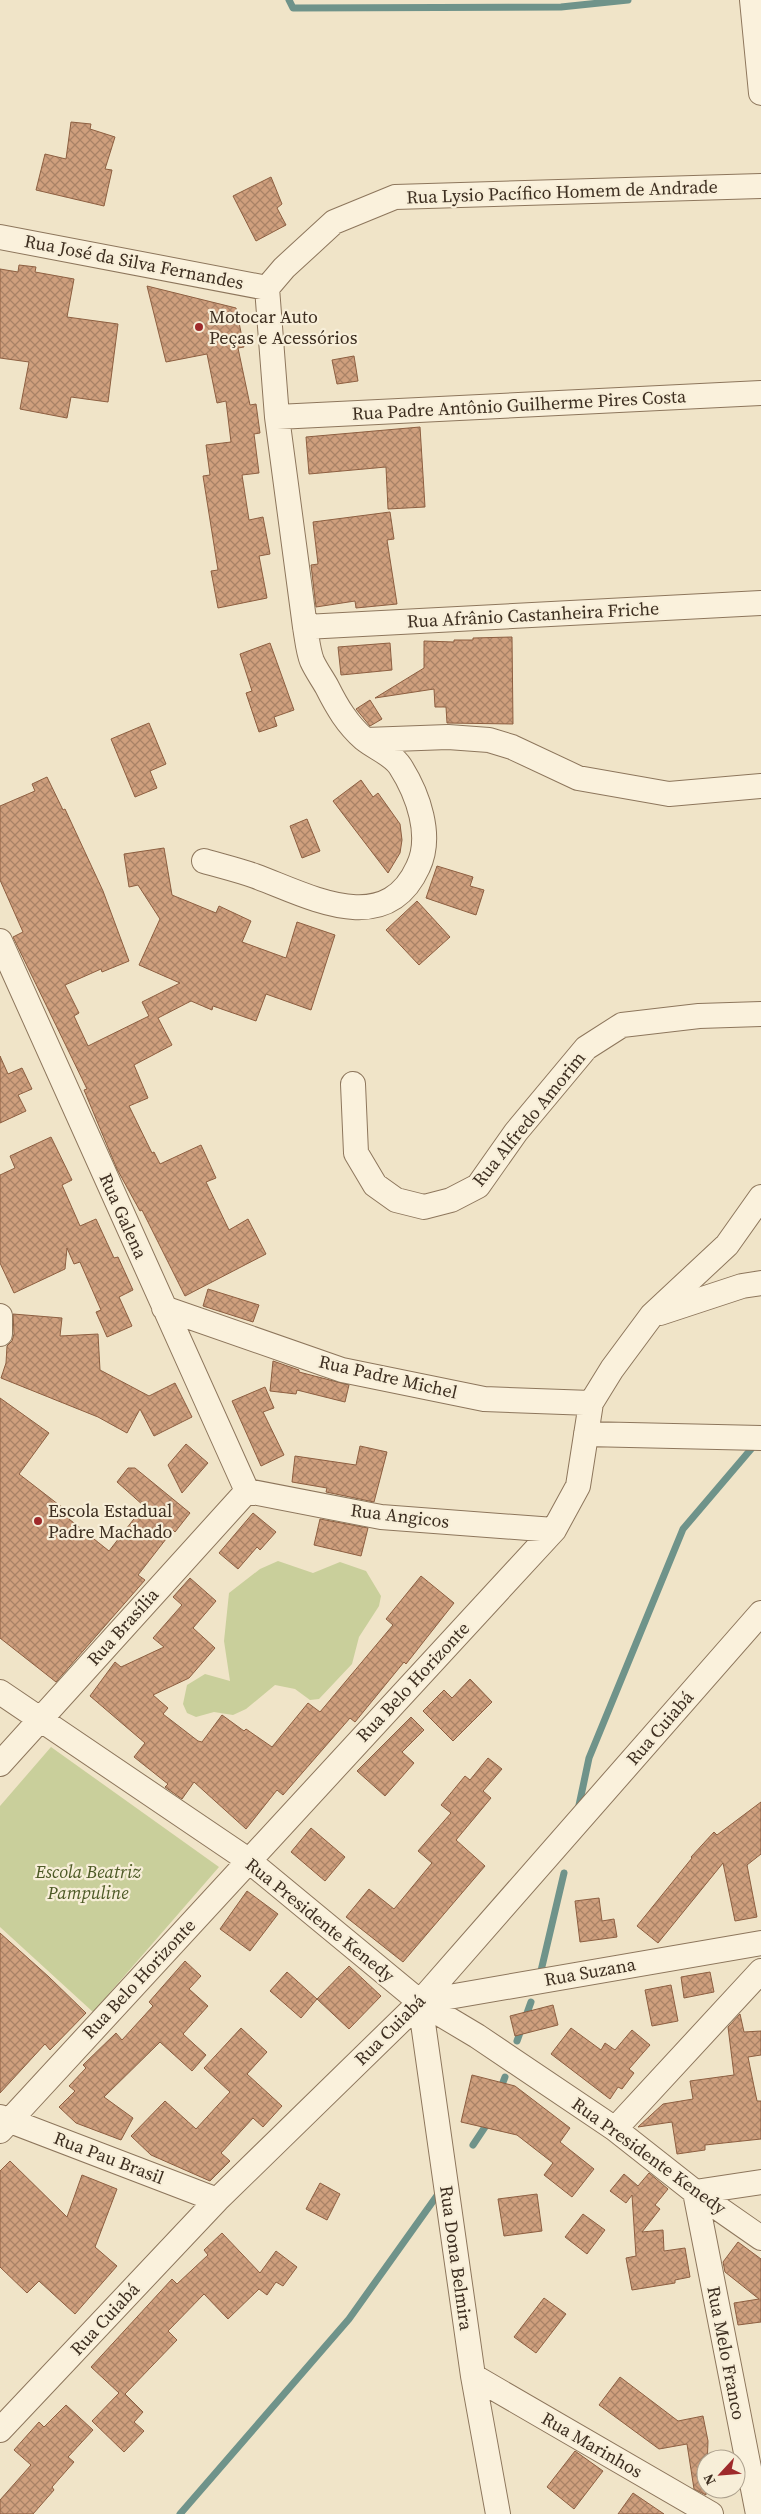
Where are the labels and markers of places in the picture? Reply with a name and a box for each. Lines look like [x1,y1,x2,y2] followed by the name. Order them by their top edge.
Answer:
[209,304,358,350] place label: Motocar Auto Peças e Acessórios
[193,321,205,333] marker: Motocar Auto Peças e Acessórios
[48,1498,173,1544] place label: Escola Estadual Padre Machado
[32,1515,44,1527] marker: Escola Estadual Padre Machado

